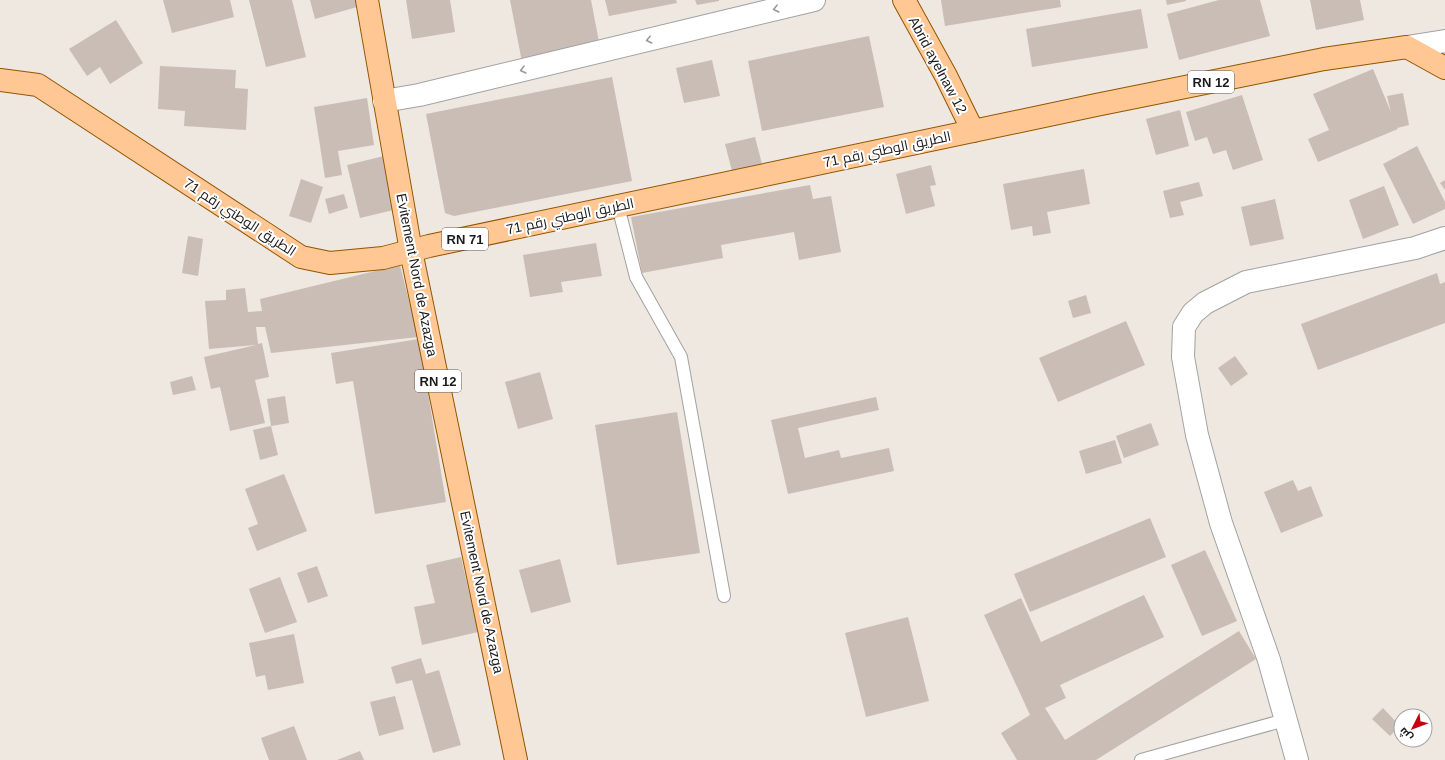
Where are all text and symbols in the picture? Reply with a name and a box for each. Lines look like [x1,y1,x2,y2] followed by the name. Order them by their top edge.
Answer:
[772,4,779,13] one-way arrow
[906,14,970,116] street label: Abrid aɣelnaw 12
[646,35,652,43] one-way arrow
[520,65,527,74] one-way arrow
[1188,71,1234,93] road number: RN 12
[822,128,953,174] street label: الطريق الوطني رقم 71
[179,175,299,262] street label: الطريق الوطني رقم 71
[393,192,441,358] street label: Evitement Nord de Azazga
[505,195,636,241] street label: الطريق الوطني رقم 71
[442,228,488,250] road number: RN 71
[415,370,461,392] road number: RN 12
[457,509,507,675] street label: Evitement Nord de Azazga
[1393,708,1433,748] north arrow
[1396,725,1415,744] text: ش

